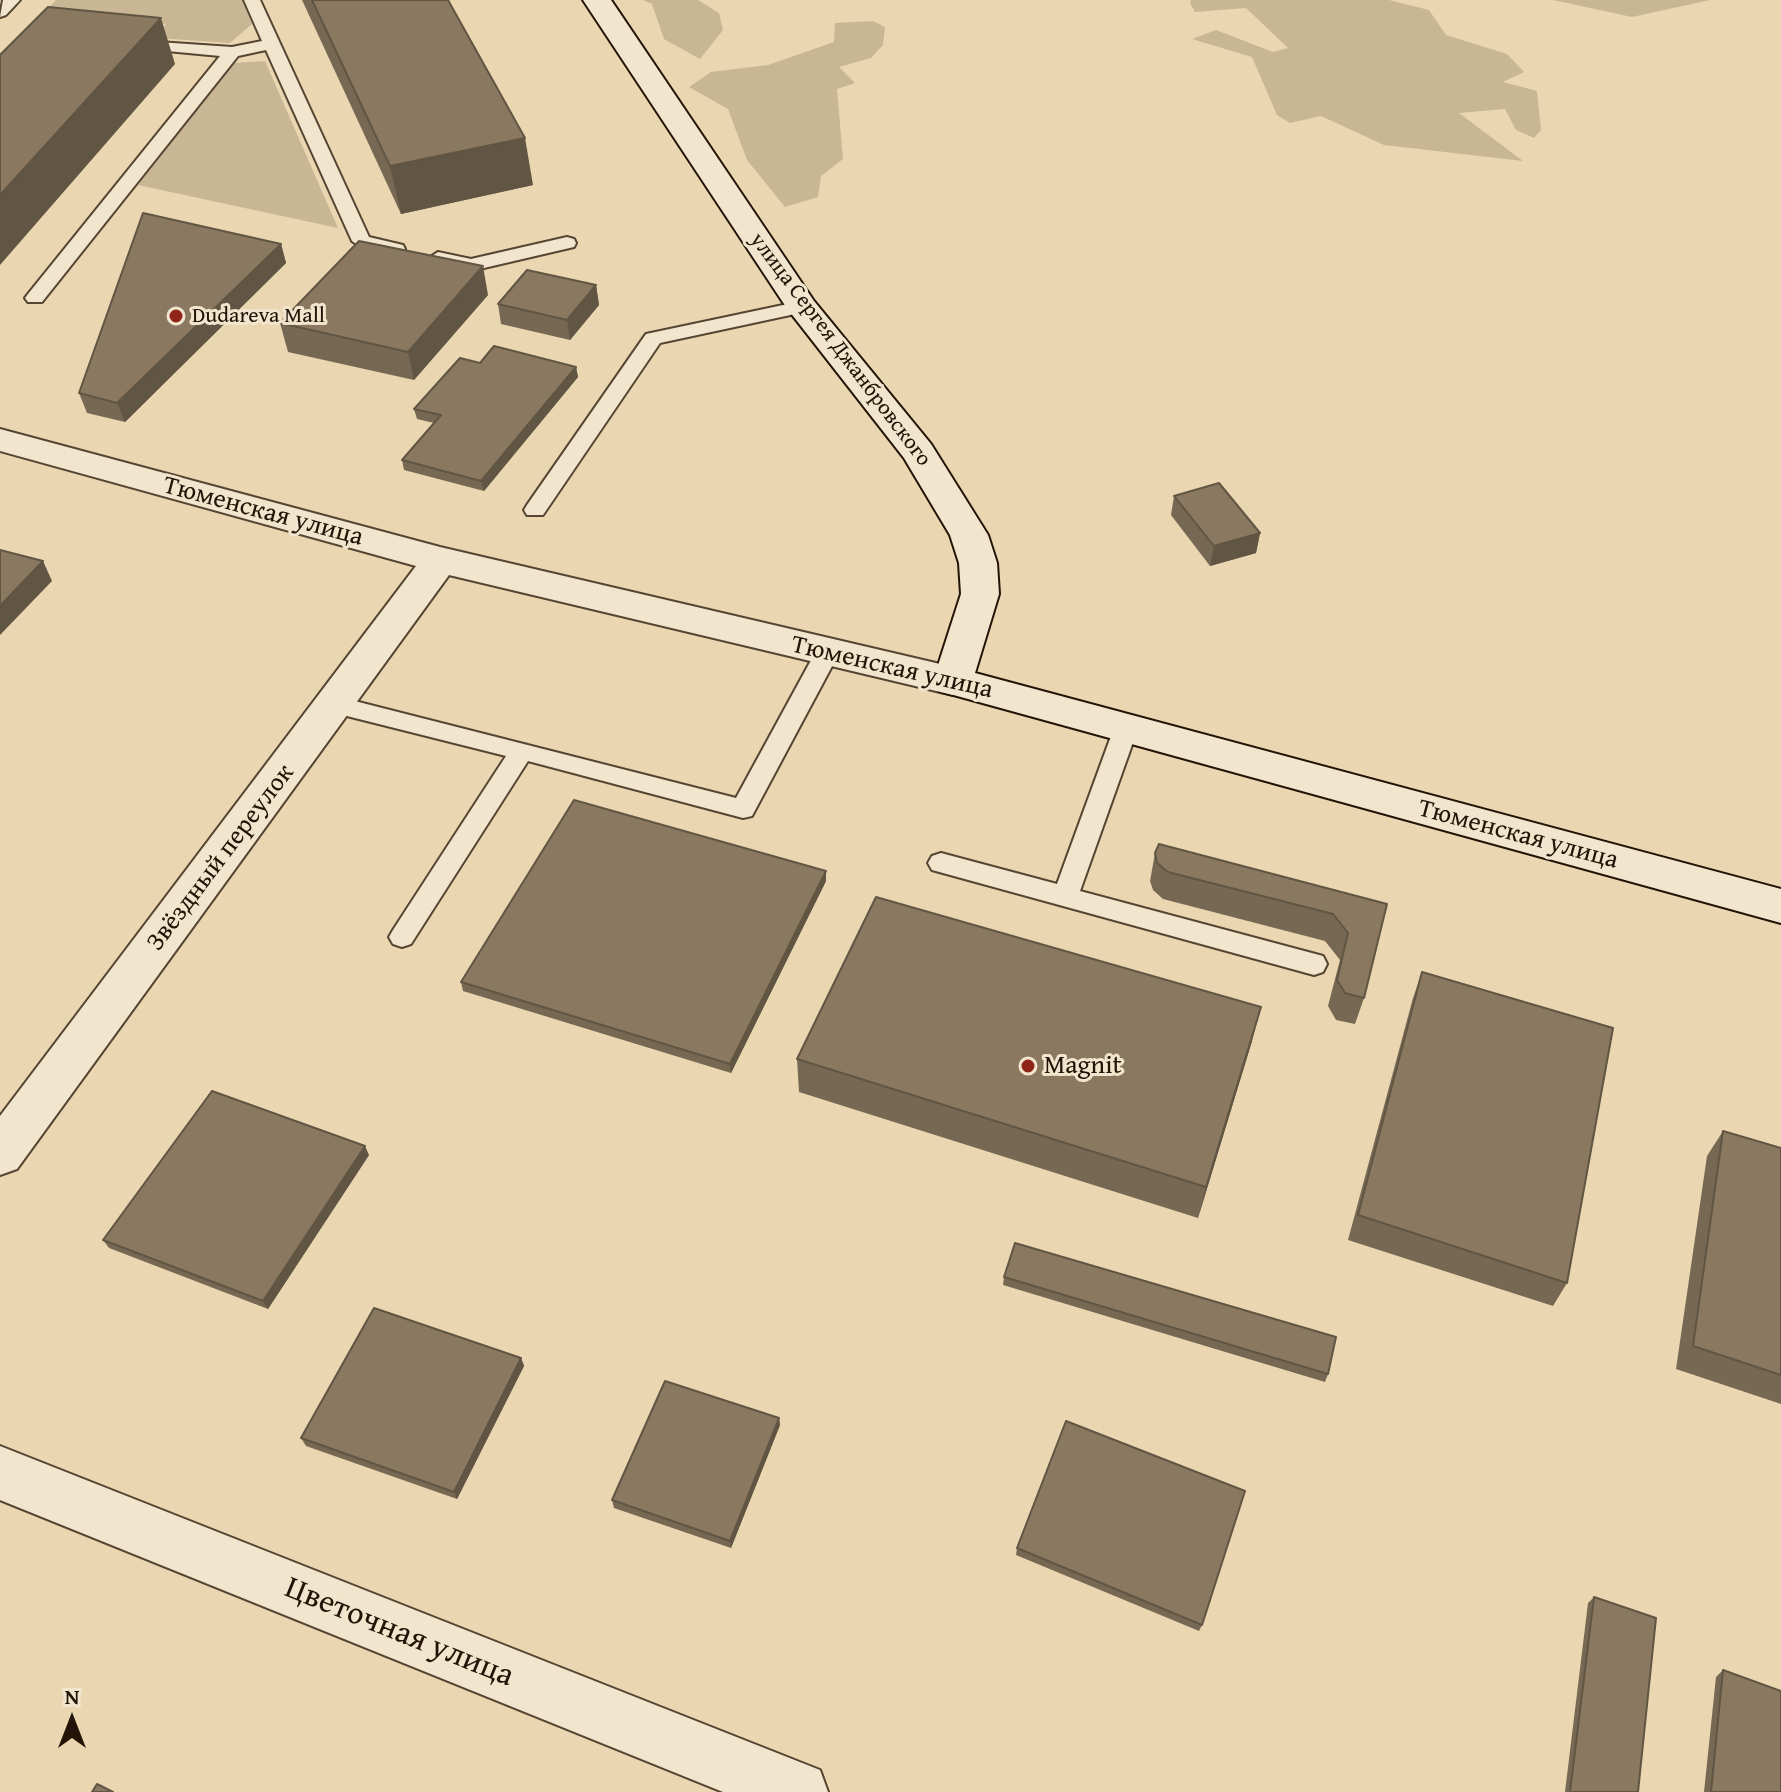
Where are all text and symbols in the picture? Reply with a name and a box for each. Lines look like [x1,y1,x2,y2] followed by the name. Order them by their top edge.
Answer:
[744,228,936,472] street label: улица Сергея Джанбровского
[192,303,325,329] place label: Dudareva Mall
[167,307,185,325] marker: Dudareva Mall
[160,470,366,554] street label: Тюменская улица
[788,630,996,706] street label: Тюменская улица
[141,758,301,958] street label: Звёздный переулок
[1415,793,1621,877] street label: Тюменская улица
[1044,1050,1122,1082] place label: Magnit
[1019,1057,1037,1075] marker: Magnit
[279,1570,519,1696] street label: Цветочная улица
[32,1680,112,1760] north arrow
[65,1680,79,1712] text: N

